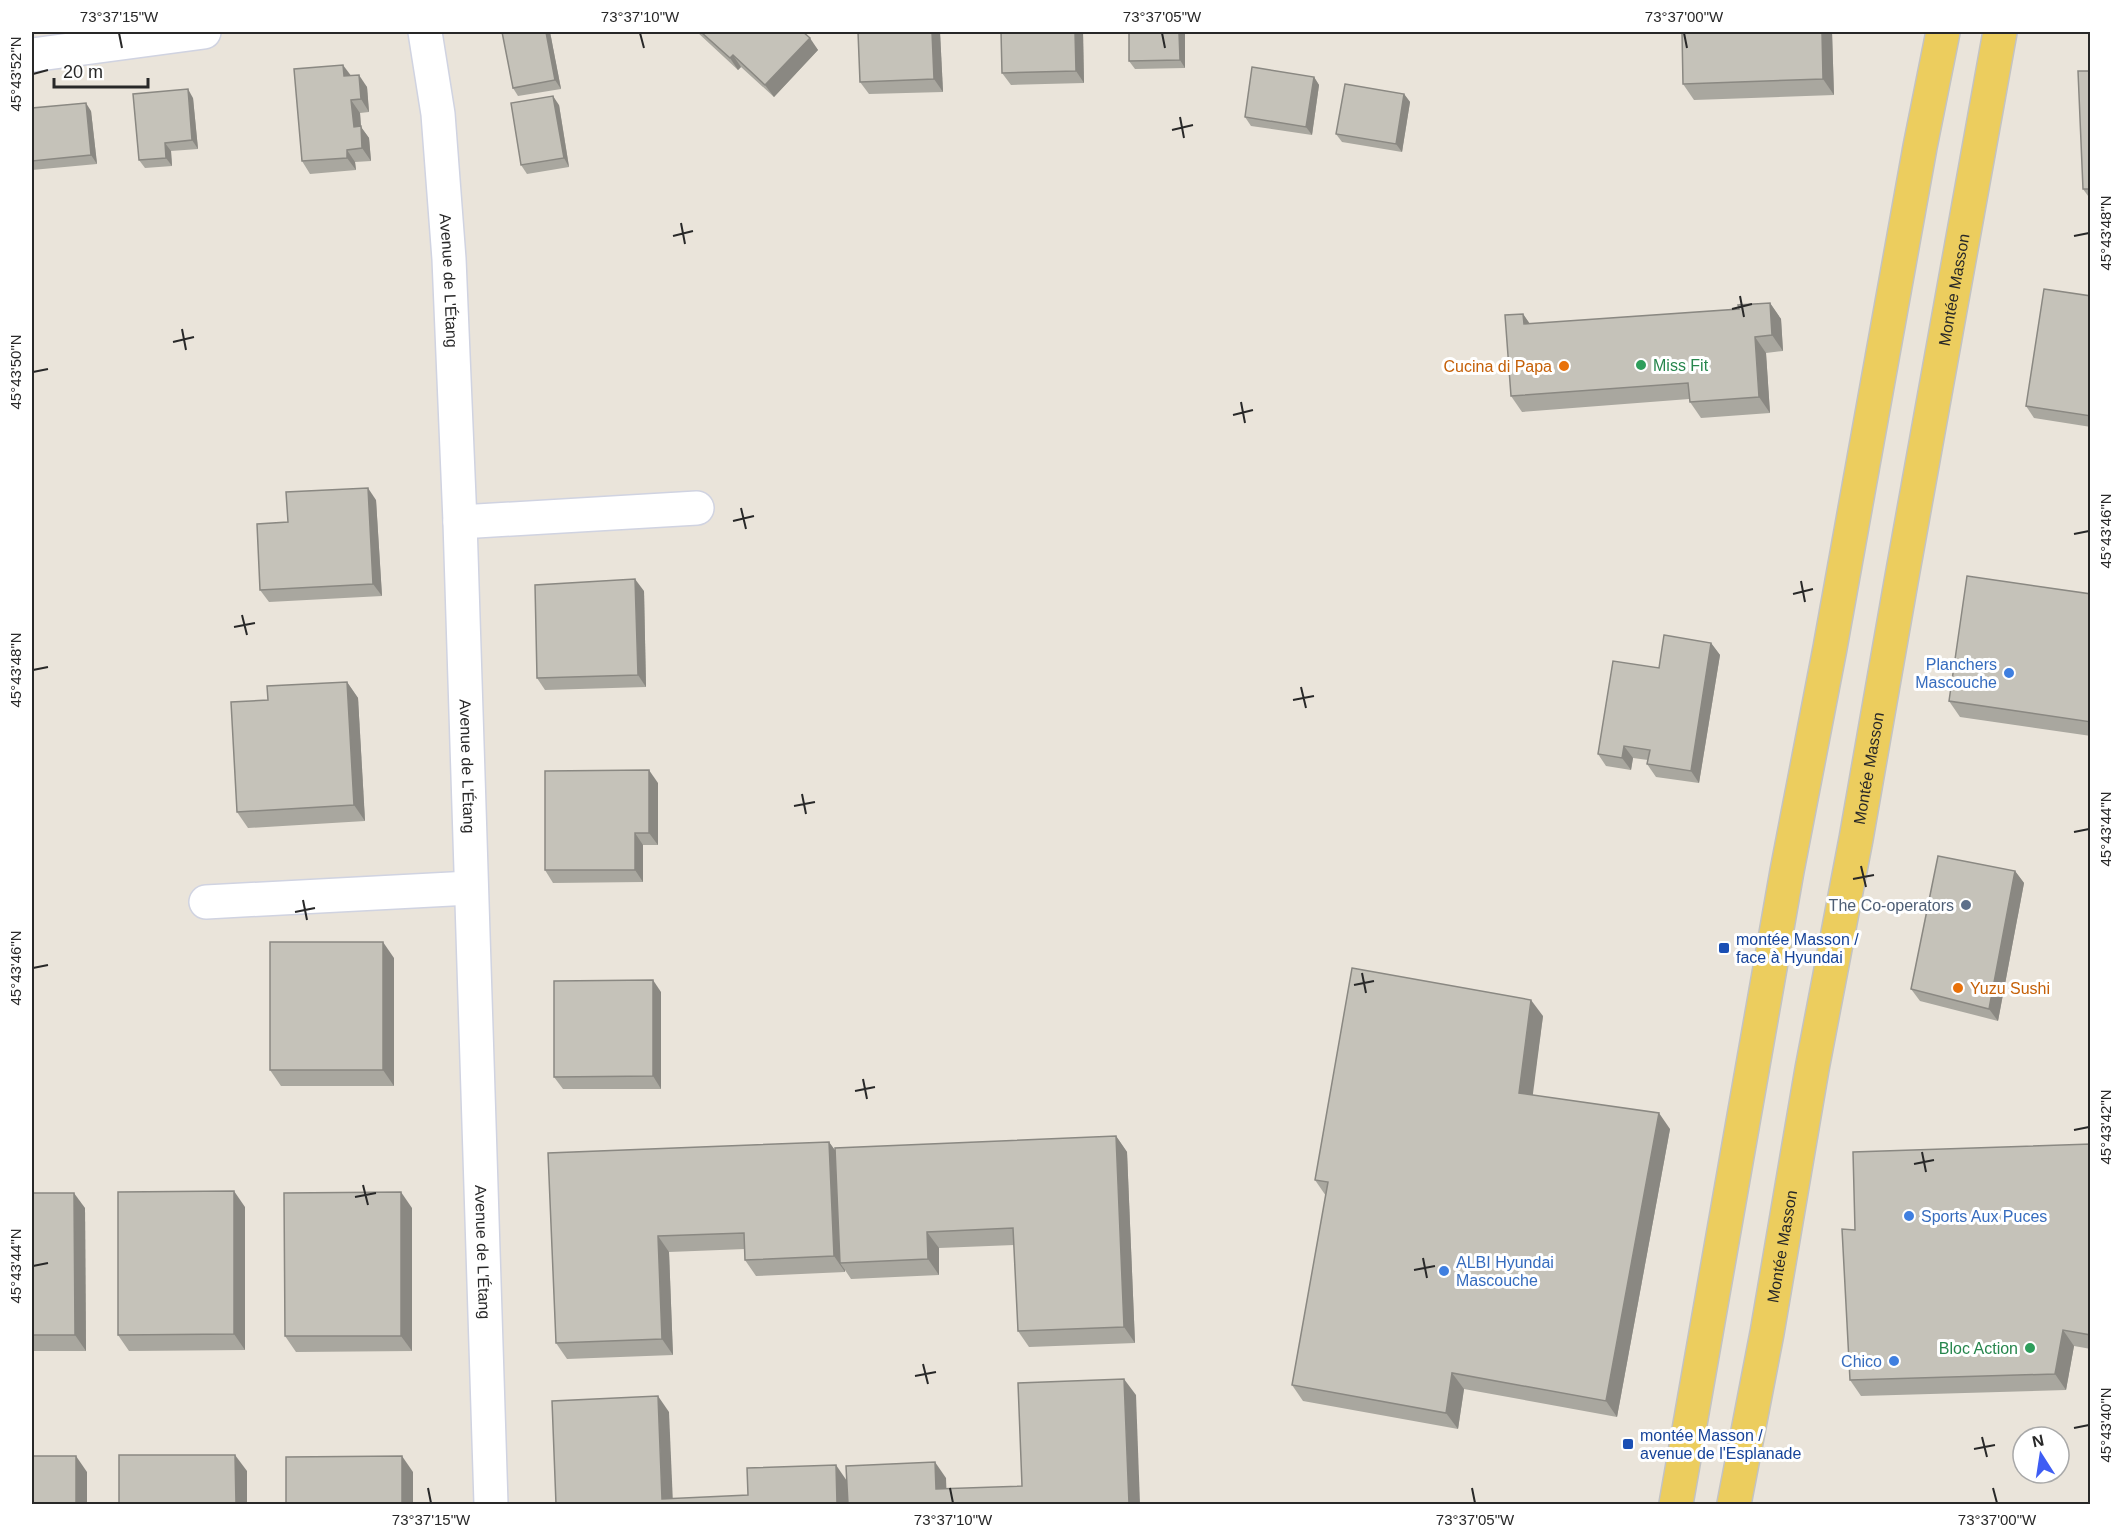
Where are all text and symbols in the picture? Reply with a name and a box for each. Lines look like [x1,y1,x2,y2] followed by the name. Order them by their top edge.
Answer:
[80,8,159,25] text: 73°37'15"W
[601,8,680,25] text: 73°37'10"W
[1123,8,1202,25] text: 73°37'05"W
[1645,8,1724,25] text: 73°37'00"W
[7,36,24,112] text: 45°43'52"N
[54,51,148,89] scale bar
[63,62,103,82] text: 20 m
[2097,195,2114,271] text: 45°43'48"N
[437,213,461,348] street label: Avenue de L'Étang
[1935,232,1972,347] street label: Montée Masson
[7,334,24,410] text: 45°43'50"N
[1653,357,1709,374] place label: Miss Fit
[1443,358,1552,375] place label: Cucina di Papa
[1634,358,1648,372] marker: Miss Fit
[1557,359,1571,373] marker: Cucina di Papa
[2097,493,2114,569] text: 45°43'46"N
[7,632,24,708] text: 45°43'48"N
[1915,656,1997,691] place label: Planchers Mascouche
[2002,666,2016,680] marker: Planchers Mascouche
[457,699,478,834] street label: Avenue de L'Étang
[1850,711,1887,826] street label: Montée Masson
[2097,791,2114,867] text: 45°43'44"N
[1829,897,1954,914] place label: The Co-operators
[1959,898,1973,912] marker: The Co-operators
[7,930,24,1006] text: 45°43'46"N
[1736,931,1859,966] place label: montée Masson / face à Hyundai
[1717,941,1731,955] marker: montée Masson / face à Hyundai
[1970,980,2050,997] place label: Yuzu Sushi
[1951,981,1965,995] marker: Yuzu Sushi
[2097,1089,2114,1165] text: 45°43'42"N
[472,1184,494,1319] street label: Avenue de L'Étang
[1764,1189,1800,1304] street label: Montée Masson
[1921,1208,2047,1225] place label: Sports Aux Puces
[1902,1209,1916,1223] marker: Sports Aux Puces
[7,1228,24,1304] text: 45°43'44"N
[1456,1254,1554,1289] place label: ALBI Hyundai Mascouche
[1437,1264,1451,1278] marker: ALBI Hyundai Mascouche
[1939,1340,2018,1357] place label: Bloc Action
[2023,1341,2037,1355] marker: Bloc Action
[1841,1353,1882,1370] place label: Chico
[1887,1354,1901,1368] marker: Chico
[2097,1387,2114,1463] text: 45°43'40"N
[2011,1425,2071,1485] north arrow
[1640,1427,1802,1462] place label: montée Masson / avenue de l'Esplanade
[2031,1431,2045,1450] text: N
[1621,1437,1635,1451] marker: montée Masson / avenue de l'Esplanade
[392,1511,471,1528] text: 73°37'15"W
[914,1511,993,1528] text: 73°37'10"W
[1436,1511,1515,1528] text: 73°37'05"W
[1958,1511,2037,1528] text: 73°37'00"W

